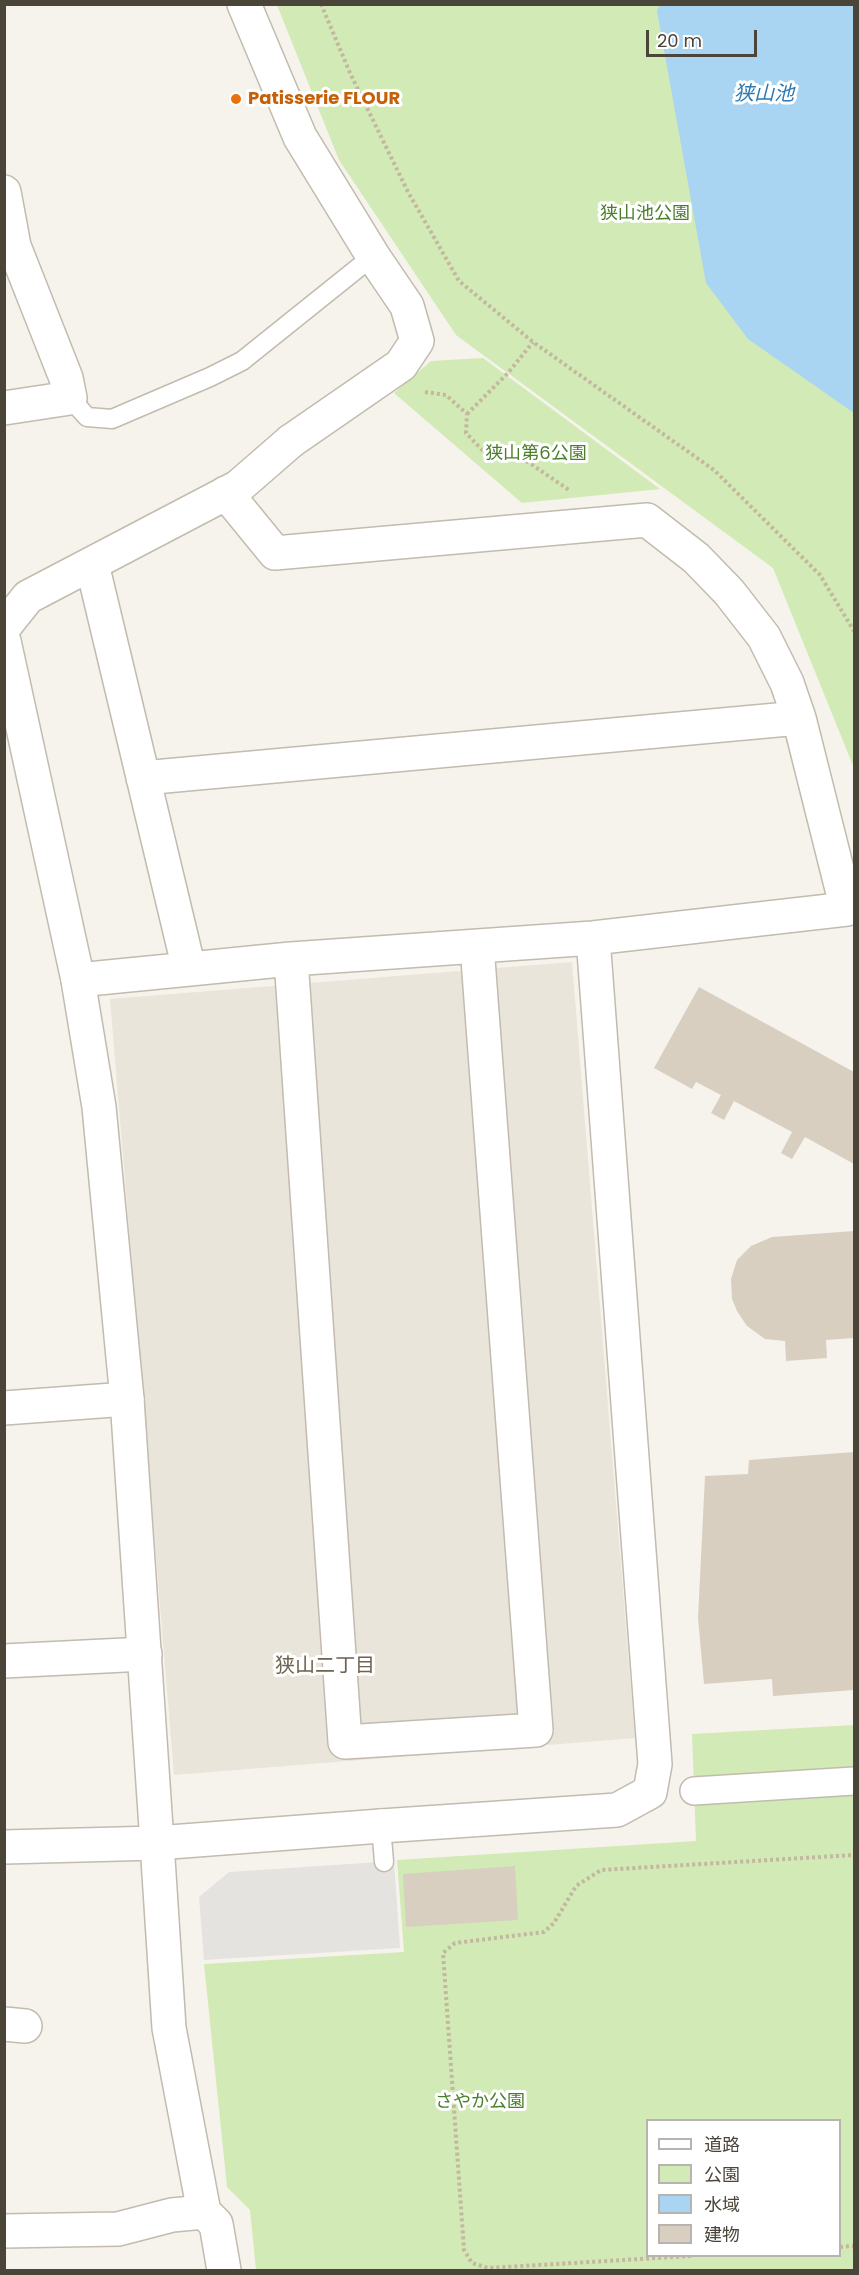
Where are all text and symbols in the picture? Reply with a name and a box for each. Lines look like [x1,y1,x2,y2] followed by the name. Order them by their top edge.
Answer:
[649,18,760,56] scale bar
[657,28,702,53] text: 20 m
[734,83,794,107] water label: 狭山池
[248,88,400,110] place label: Patisserie FLOUR
[229,92,243,106] marker: Patisserie FLOUR
[600,203,690,225] park label: 狭山池公園
[485,443,587,465] park label: 狭山第6公園
[275,1655,375,1679] district label: 狭山二丁目
[435,2091,525,2113] park label: さやか公園
[646,2119,841,2257] legend
[704,2132,740,2157] text: 道路
[704,2162,740,2187] text: 公園
[704,2192,740,2217] text: 水域
[704,2222,740,2247] text: 建物

